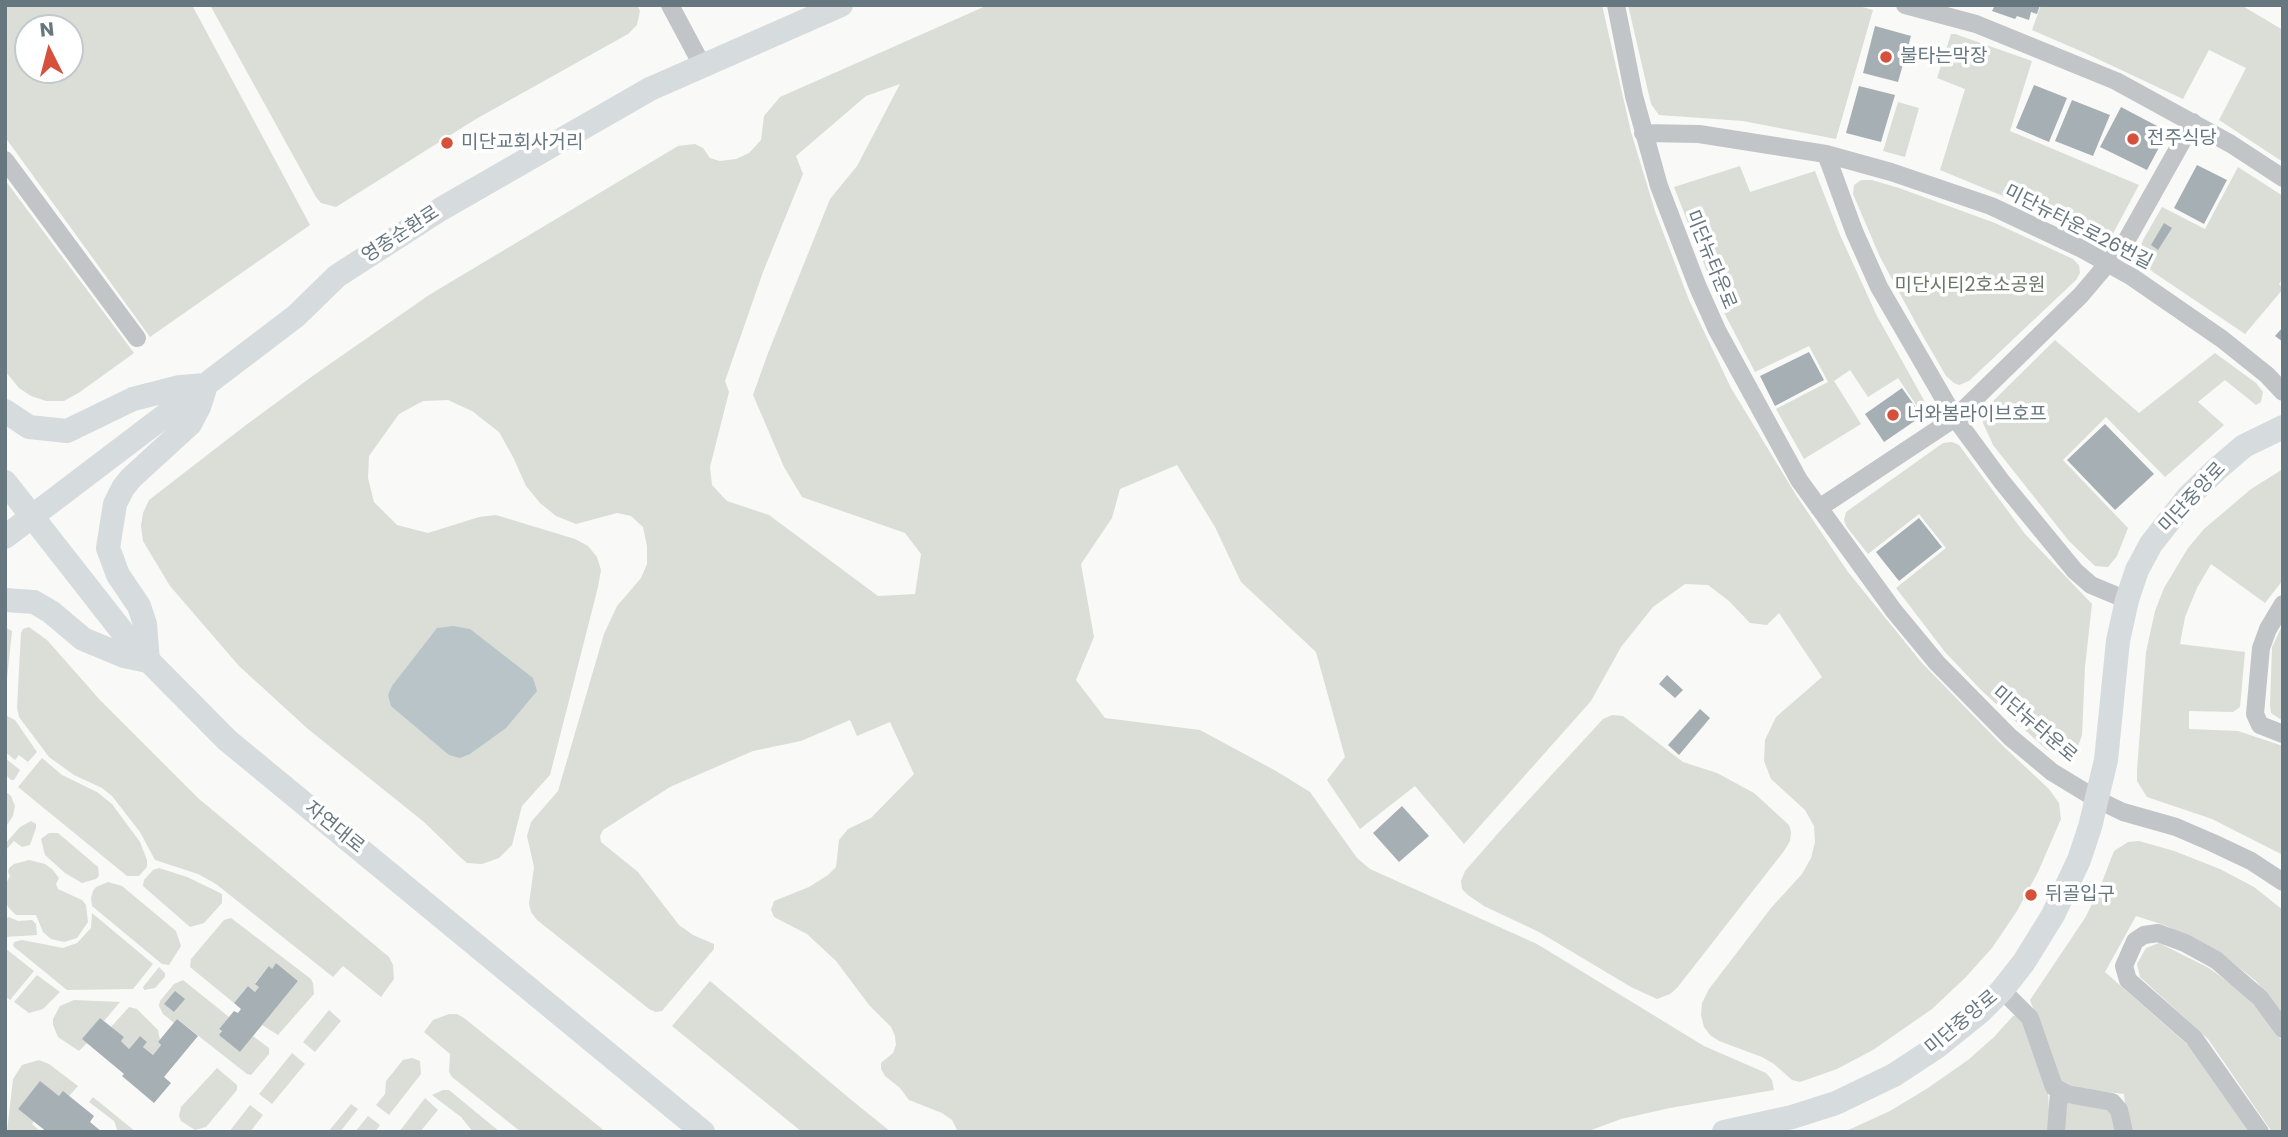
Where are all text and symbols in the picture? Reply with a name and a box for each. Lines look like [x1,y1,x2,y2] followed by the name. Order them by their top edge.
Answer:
[14,14,84,84] north arrow
[38,15,55,44] text: N
[1900,46,1987,68] place label: 불타는막장
[1878,49,1894,65] marker: 불타는막장
[2147,128,2217,150] place label: 전주식당
[2125,131,2141,147] marker: 전주식당
[461,132,583,154] place label: 미단교회사거리
[439,135,455,151] marker: 미단교회사거리
[2000,181,2156,275] street label: 미단뉴타운로26번길
[358,202,444,268] street label: 영종순환로
[1680,207,1740,313] street label: 미단뉴타운로
[1895,275,2045,297] park label: 미단시티2호소공원
[1907,404,2047,426] place label: 너와봄라이브호프
[1885,407,1901,423] marker: 너와봄라이브호프
[2155,458,2231,538] street label: 미단중앙로
[1987,682,2081,768] street label: 미단뉴타운로
[300,797,368,859] street label: 자연대로
[2045,884,2115,906] place label: 뒤골입구
[2023,887,2039,903] marker: 뒤골입구
[1921,986,2003,1060] street label: 미단중앙로

